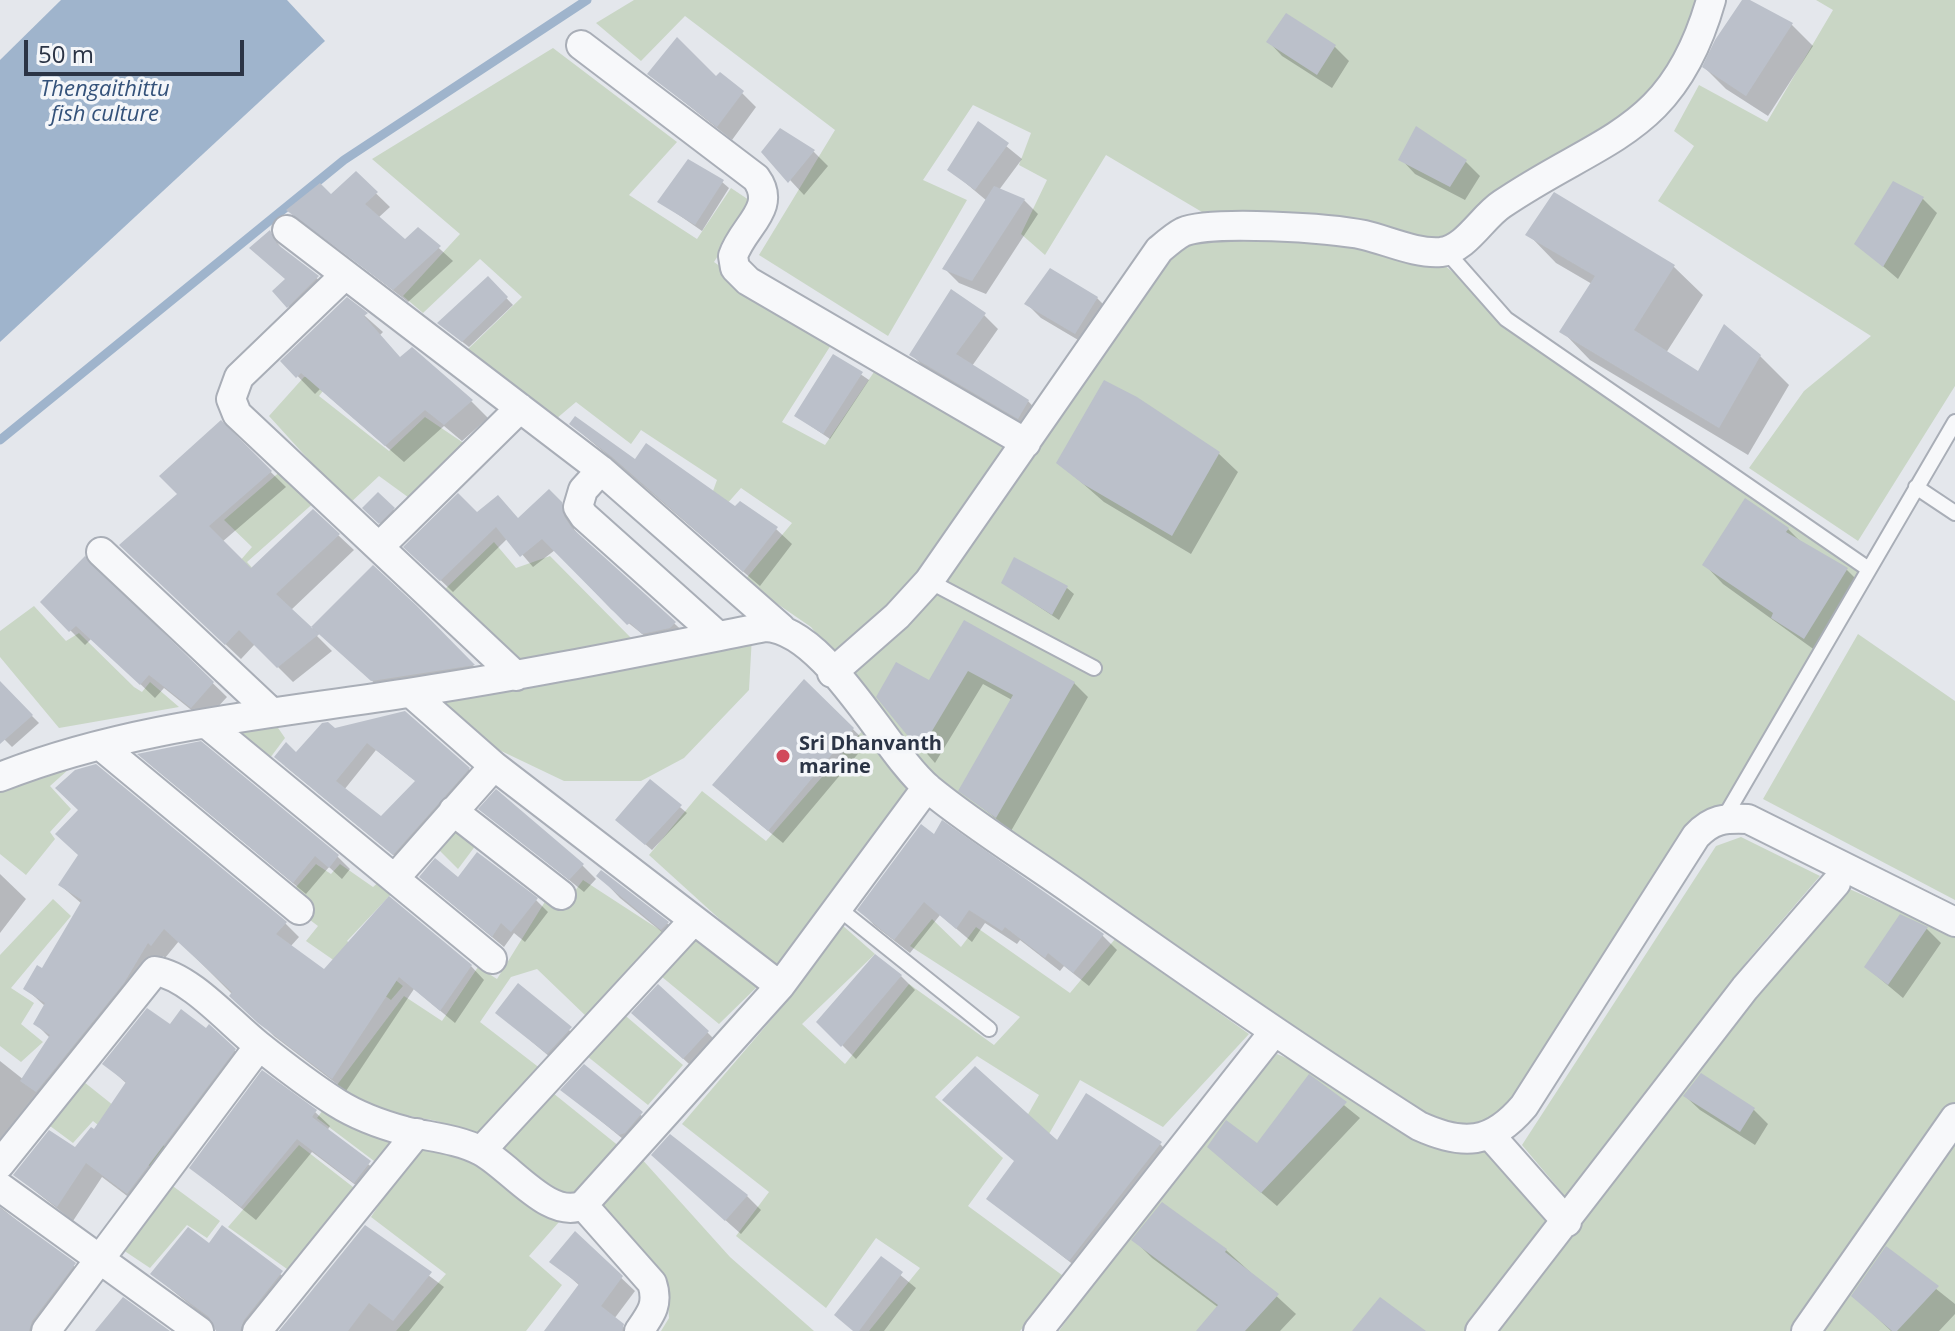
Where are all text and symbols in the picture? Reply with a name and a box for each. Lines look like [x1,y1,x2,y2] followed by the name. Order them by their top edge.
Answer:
[28,24,248,74] scale bar
[38,37,94,70] text: 50 m
[40,77,170,128] water label: Thengaithittu fish culture
[799,732,942,779] place label: Sri Dhanvanth marine
[774,747,792,765] marker: Sri Dhanvanth marine

